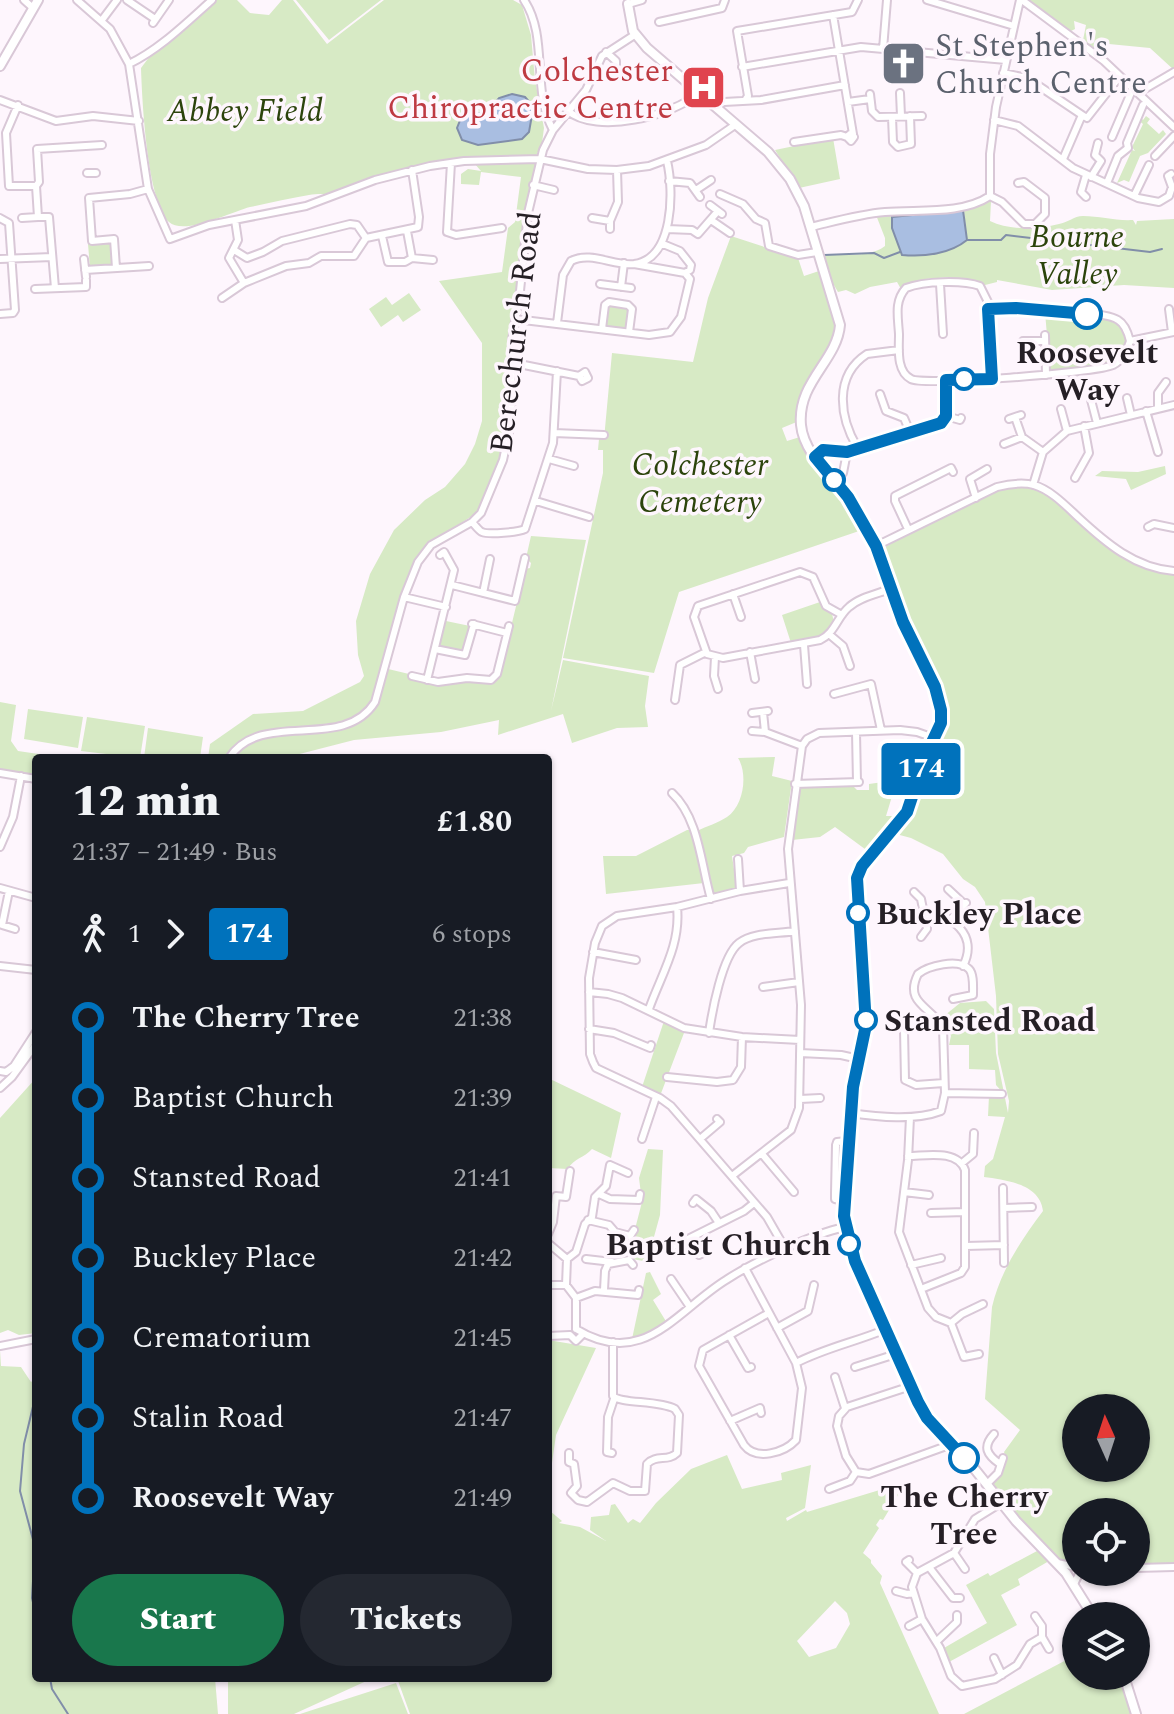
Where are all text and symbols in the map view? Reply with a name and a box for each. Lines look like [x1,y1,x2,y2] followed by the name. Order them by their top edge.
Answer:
[935,22,1147,108] place label: St Stephen's Church Centre
[880,39,928,87] church icon: St Stephen's Church Centre
[387,47,673,133] place label: Colchester Chiropractic Centre
[680,64,728,112] hospital icon: Colchester Chiropractic Centre
[166,87,323,136] park label: Abbey Field
[477,208,556,456] street label: Berechurch Road
[1030,213,1124,299] park label: Bourne Valley
[1072,299,1102,329] marker: Roosevelt Way
[1016,329,1158,415] place label: Roosevelt Way
[953,368,975,390] unlabelled marker
[632,441,769,527] park label: Colchester Cemetery
[823,469,845,491] unlabelled marker
[875,743,967,795] line badge: 174
[897,747,945,790] text: 174
[72,768,220,835] text: 12 min
[437,799,512,845] text: £1.80
[72,832,277,872] text: 21:37 – 21:49 · Bus
[876,890,1082,939] place label: Buckley Place
[847,902,869,924] marker: Buckley Place
[72,912,116,956] icon: walk
[153,912,197,956] icon: forward
[225,912,272,955] text: 174
[128,914,141,954] text: 1
[432,914,512,954] text: 6 stops
[132,995,360,1041] text: The Cherry Tree
[884,997,1096,1046] place label: Stansted Road
[453,998,512,1038] text: 21:38
[855,1009,877,1031] marker: Stansted Road
[132,1075,334,1121] text: Baptist Church
[453,1078,512,1118] text: 21:39
[132,1155,321,1201] text: Stansted Road
[453,1158,512,1198] text: 21:41
[605,1221,831,1270] place label: Baptist Church
[838,1233,860,1255] marker: Baptist Church
[132,1235,316,1281] text: Buckley Place
[453,1238,512,1278] text: 21:42
[132,1315,311,1361] text: Crematorium
[453,1318,512,1358] text: 21:45
[1062,1394,1150,1482] north arrow
[1062,1394,1150,1690] map controls
[132,1395,284,1441] text: Stalin Road
[453,1398,512,1438] text: 21:47
[949,1443,979,1473] marker: The Cherry Tree
[880,1473,1049,1559] place label: The Cherry Tree
[132,1475,333,1521] text: Roosevelt Way
[453,1478,512,1518] text: 21:49
[1062,1498,1150,1586] button: locate
[72,1574,284,1666] button: Start
[300,1574,512,1666] button: Tickets
[1062,1602,1150,1690] button: layers

